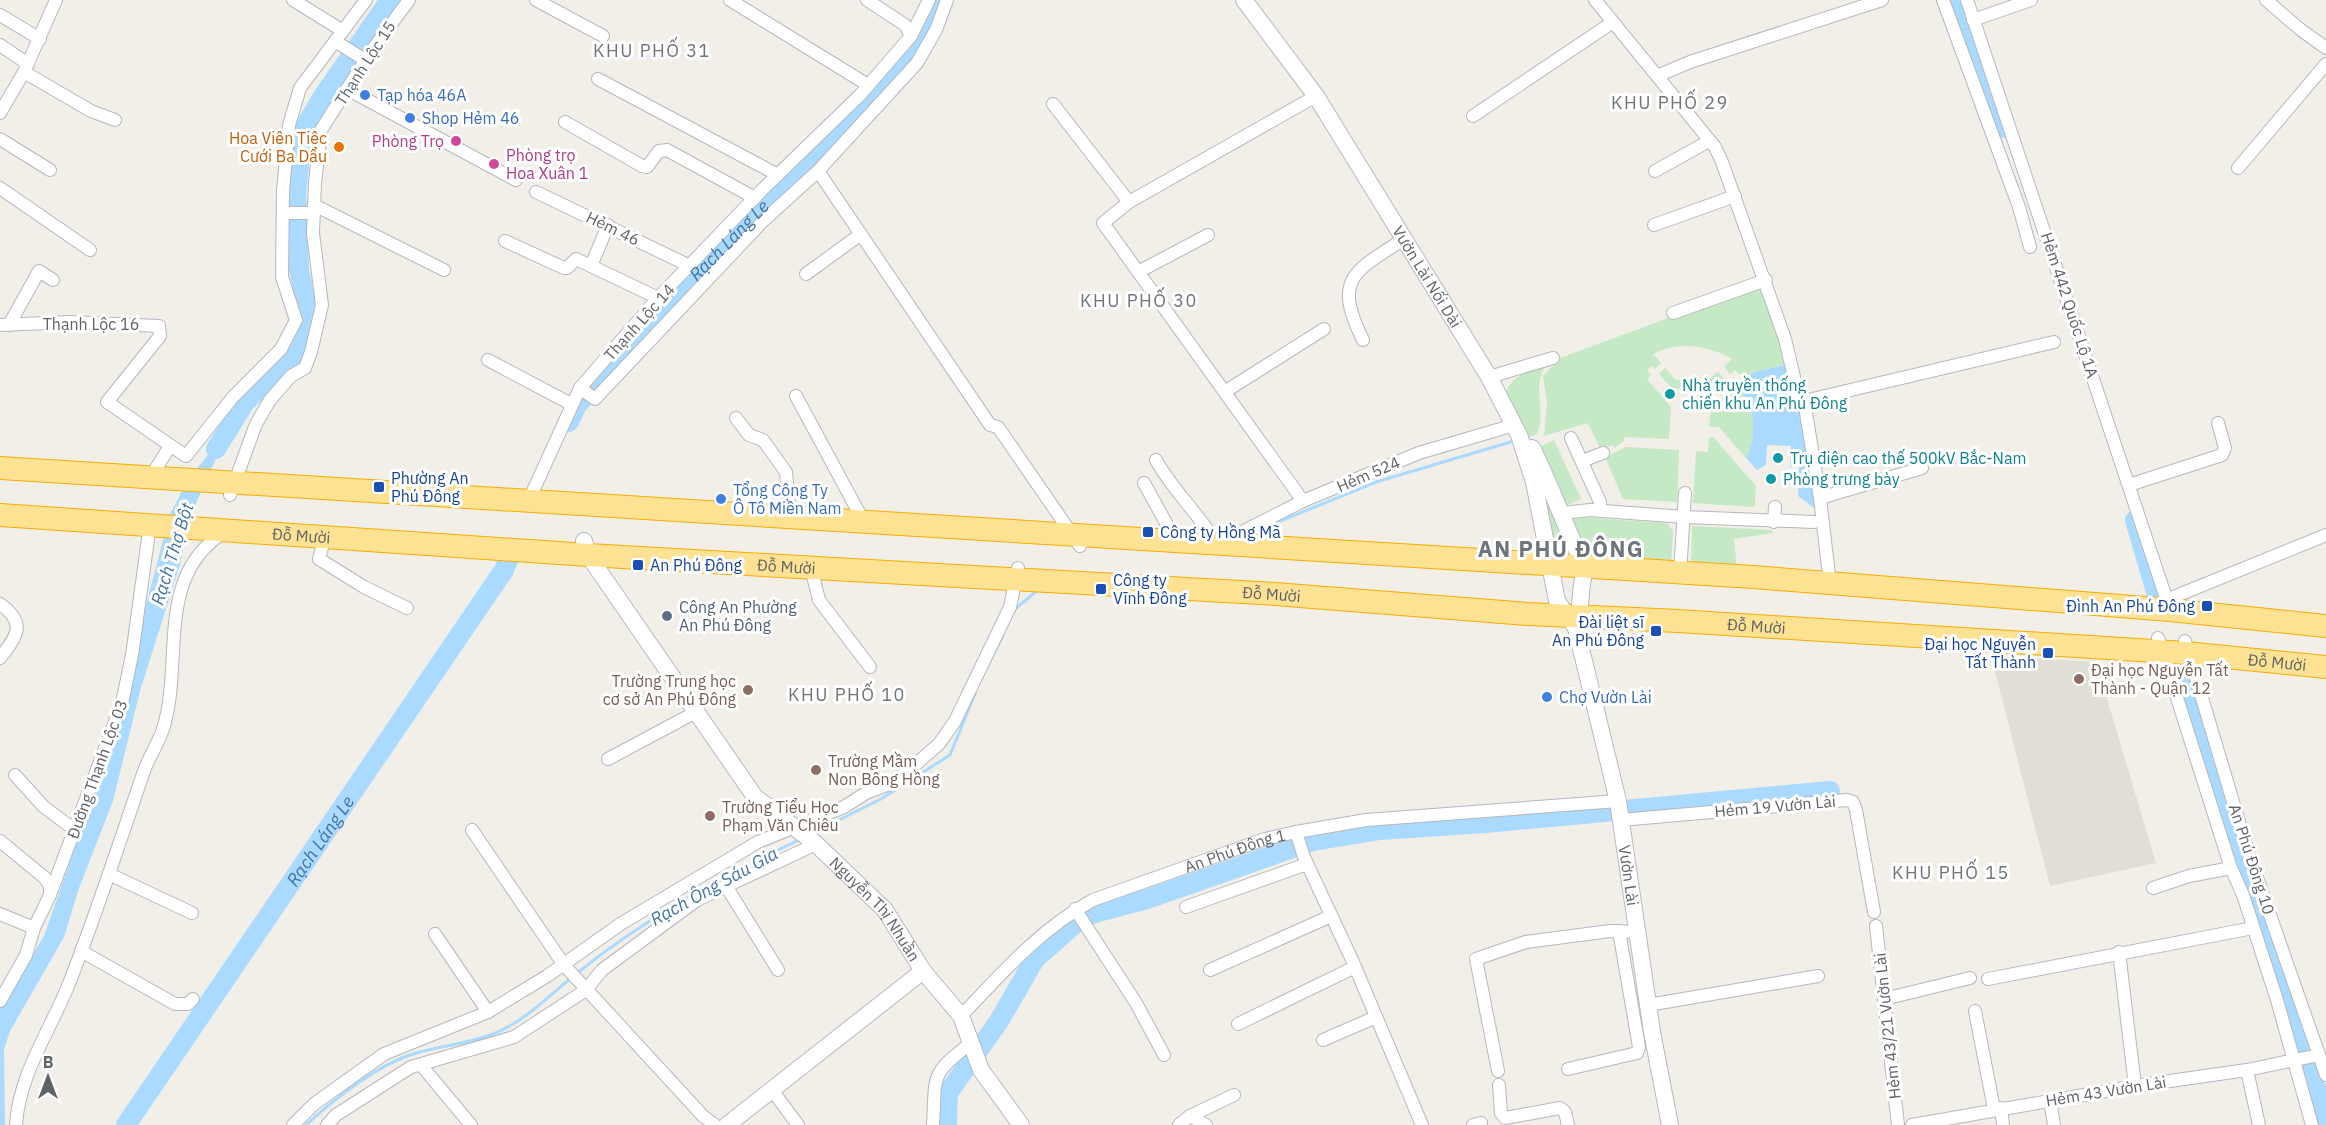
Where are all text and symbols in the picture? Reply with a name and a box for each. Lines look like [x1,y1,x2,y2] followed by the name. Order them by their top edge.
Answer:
[330,17,400,109] street label: Thạnh Lộc 15
[593,36,711,62] district label: KHU PHỐ 31
[377,85,466,105] place label: Tạp hóa 46A
[358,88,372,102] marker: Tạp hóa 46A
[1611,88,1729,114] district label: KHU PHỐ 29
[422,108,519,128] place label: Shop Hẻm 46
[403,111,417,125] marker: Shop Hẻm 46
[229,128,327,166] place label: Hoa Viên Tiệc Cưới Ba Dẩu
[372,131,444,151] place label: Phòng Trọ
[449,134,463,148] marker: Phòng Trọ
[332,140,346,154] marker: Hoa Viên Tiệc Cưới Ba Dẩu
[506,145,588,183] place label: Phòng trọ Hoa Xuân 1
[487,157,501,171] marker: Phòng trọ Hoa Xuân 1
[684,194,773,285] water label: Rạch Láng Le
[583,207,643,249] street label: Hẻm 46
[1388,222,1466,331] street label: Vườn Lài Nối Dài
[2037,230,2103,380] street label: Hẻm 442 Quốc Lộ 1A
[599,279,679,365] street label: Thạnh Lộc 14
[1080,286,1198,312] district label: KHU PHỐ 30
[43,314,139,334] street label: Thạnh Lộc 16
[1682,375,1848,413] place label: Nhà truyền thống chiến khu An Phú Đông
[1663,387,1677,401] marker: Nhà truyền thống chiến khu An Phú Đông
[1790,448,2026,468] place label: Trụ điện cao thế 500kV Bắc-Nam
[1771,451,1785,465] marker: Trụ điện cao thế 500kV Bắc-Nam
[1333,452,1403,496] street label: Hẻm 524
[391,468,469,506] place label: Phường An Phú Đông
[1783,469,1900,489] place label: Phòng trưng bày
[1764,472,1778,486] marker: Phòng trưng bày
[372,480,386,494] marker: Phường An Phú Đông
[733,480,841,518] place label: Tổng Công Ty Ô Tô Miền Nam
[714,492,728,506] marker: Tổng Công Ty Ô Tô Miền Nam
[146,499,199,608] water label: Rạch Thợ Bột
[1160,522,1281,542] place label: Công ty Hồng Mã
[271,524,331,547] street label: Đỗ Mười
[1141,525,1155,539] marker: Công ty Hồng Mã
[1478,534,1644,563] district label: AN PHÚ ĐÔNG
[650,555,743,575] place label: An Phú Đông
[756,555,816,578] street label: Đỗ Mười
[631,558,645,572] marker: An Phú Đông
[1113,570,1187,608] place label: Công ty Vĩnh Đông
[1094,582,1108,596] marker: Công ty Vĩnh Đông
[1242,582,1302,606] street label: Đỗ Mười
[2066,596,2196,616] place label: Đình An Phú Đông
[679,597,797,635] place label: Công An Phường An Phú Đông
[2200,599,2214,613] marker: Đình An Phú Đông
[660,609,674,623] marker: Công An Phường An Phú Đông
[1552,612,1645,650] place label: Đài liệt sĩ An Phú Đông
[1727,614,1786,638] street label: Đỗ Mười
[1649,624,1663,638] marker: Đài liệt sĩ An Phú Đông
[1924,634,2036,672] place label: Đại học Nguyễn Tất Thành
[2041,646,2055,660] marker: Đại học Nguyễn Tất Thành
[2247,649,2307,675] street label: Đỗ Mười
[2091,660,2229,698] place label: Đại học Nguyễn Tất Thành - Quận 12
[603,671,737,709] place label: Trường Trung học cơ sở An Phú Đông
[2072,672,2086,686] marker: Đại học Nguyễn Tất Thành - Quận 12
[788,680,906,706] district label: KHU PHỐ 10
[741,683,755,697] marker: Trường Trung học cơ sở An Phú Đông
[1559,687,1652,707] place label: Chợ Vườn Lài
[1540,690,1554,704] marker: Chợ Vườn Lài
[63,697,131,841] street label: Đường Thạnh Lộc 03
[828,751,940,789] place label: Trường Mầm Non Bông Hồng
[809,763,823,777] marker: Trường Mầm Non Bông Hồng
[281,791,359,890] water label: Rạch Láng Le
[1714,791,1836,821] street label: Hẻm 19 Vườn Lài
[722,797,839,835] place label: Trường Tiểu Học Phạm Văn Chiêu
[2225,801,2279,917] street label: An Phú Đông 10
[703,809,717,823] marker: Trường Tiểu Học Phạm Văn Chiêu
[1182,825,1287,877] street label: An Phú Đông 1
[646,841,782,931] water label: Rạch Ông Sáu Gia
[1615,844,1643,907] street label: Vườn Lài
[825,852,925,965] street label: Nguyễn Thị Nhuần
[1892,858,2010,884] district label: KHU PHỐ 15
[1869,952,1905,1100] street label: Hẻm 43/21 Vườn Lài
[18,1047,78,1107] north arrow
[43,1052,54,1072] text: B
[2044,1072,2168,1110] street label: Hẻm 43 Vườn Lài

